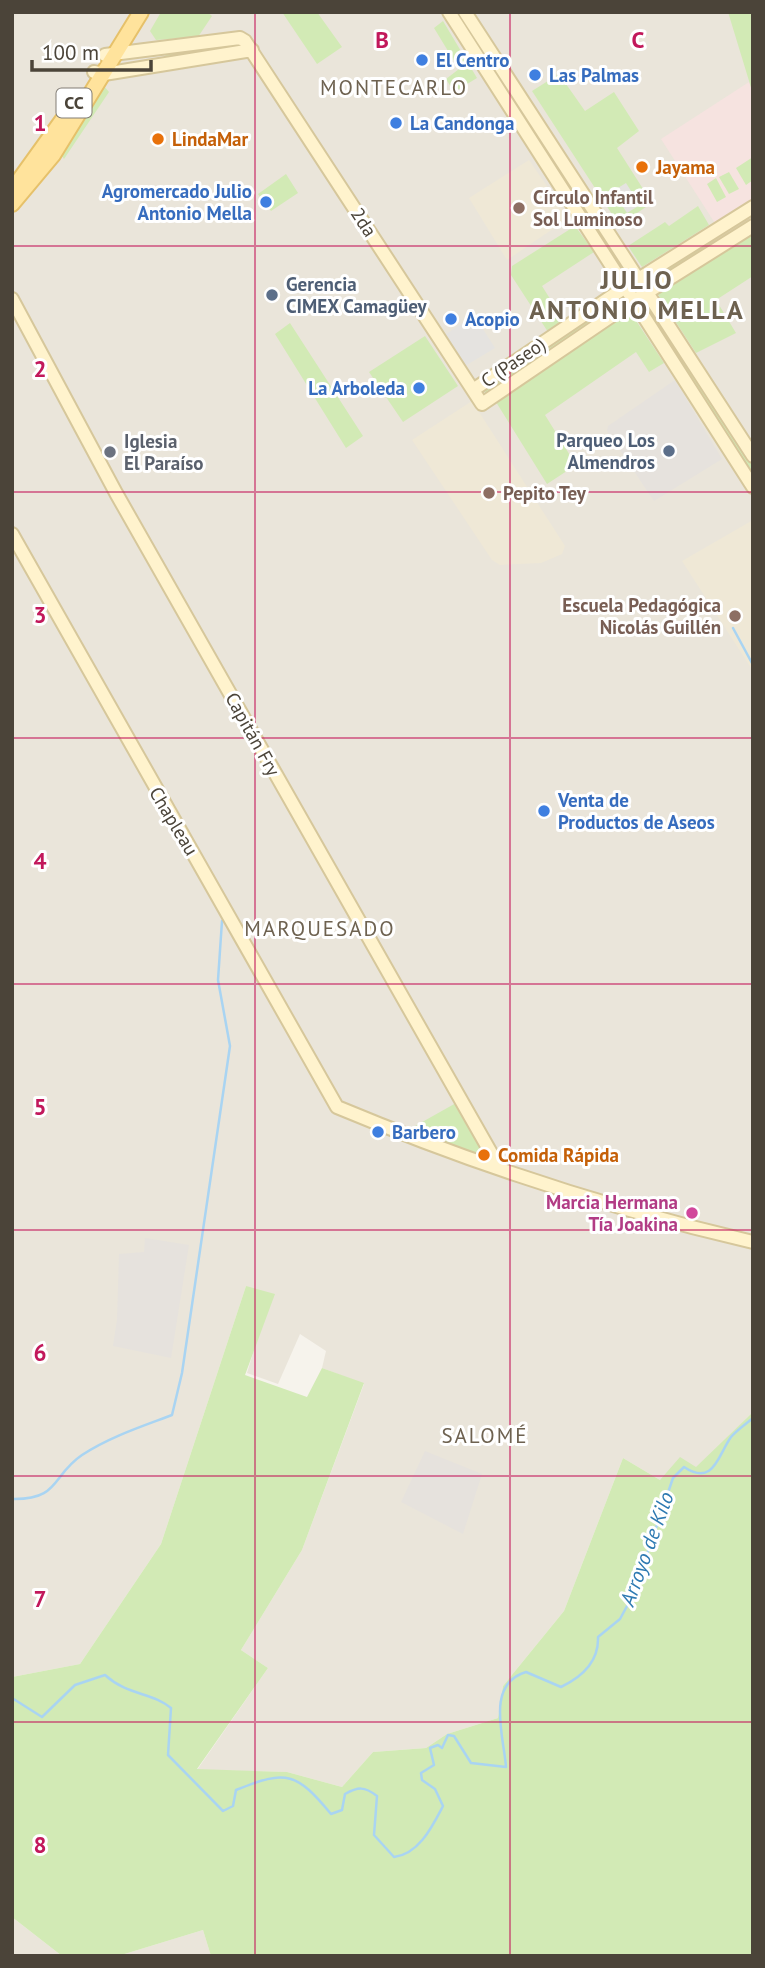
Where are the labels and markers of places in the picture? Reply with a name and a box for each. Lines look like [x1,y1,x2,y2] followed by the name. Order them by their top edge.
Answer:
[436,48,510,72] place label: El Centro
[414,52,430,68] marker: El Centro
[549,63,639,87] place label: Las Palmas
[527,67,543,83] marker: Las Palmas
[410,111,514,135] place label: La Candonga
[388,115,404,131] marker: La Candonga
[172,127,249,151] place label: LindaMar
[150,131,166,147] marker: LindaMar
[655,155,715,179] place label: Jayama
[634,159,650,175] marker: Jayama
[102,179,252,225] place label: Agromercado Julio Antonio Mella
[533,185,654,231] place label: Círculo Infantil Sol Luminoso
[258,194,274,210] marker: Agromercado Julio Antonio Mella
[511,200,527,216] marker: Círculo Infantil Sol Luminoso
[286,272,428,318] place label: Gerencia CIMEX Camagüey
[264,287,280,303] marker: Gerencia CIMEX Camagüey
[465,307,520,331] place label: Acopio
[443,311,459,327] marker: Acopio
[308,376,405,400] place label: La Arboleda
[411,380,427,396] marker: La Arboleda
[556,428,655,474] place label: Parqueo Los Almendros
[124,429,203,475] place label: Iglesia El Paraíso
[661,443,677,459] marker: Parqueo Los Almendros
[102,444,118,460] marker: Iglesia El Paraíso
[503,481,587,505] place label: Pepito Tey
[481,485,497,501] marker: Pepito Tey
[562,593,721,639] place label: Escuela Pedagógica Nicolás Guillén
[727,608,743,624] marker: Escuela Pedagógica Nicolás Guillén
[557,788,715,834] place label: Venta de Productos de Aseos
[536,803,552,819] marker: Venta de Productos de Aseos
[392,1120,456,1144] place label: Barbero
[370,1124,386,1140] marker: Barbero
[498,1143,619,1167] place label: Comida Rápida
[476,1147,492,1163] marker: Comida Rápida
[546,1190,678,1236] place label: Marcia Hermana Tía Joakina
[684,1205,700,1221] marker: Marcia Hermana Tía Joakina

